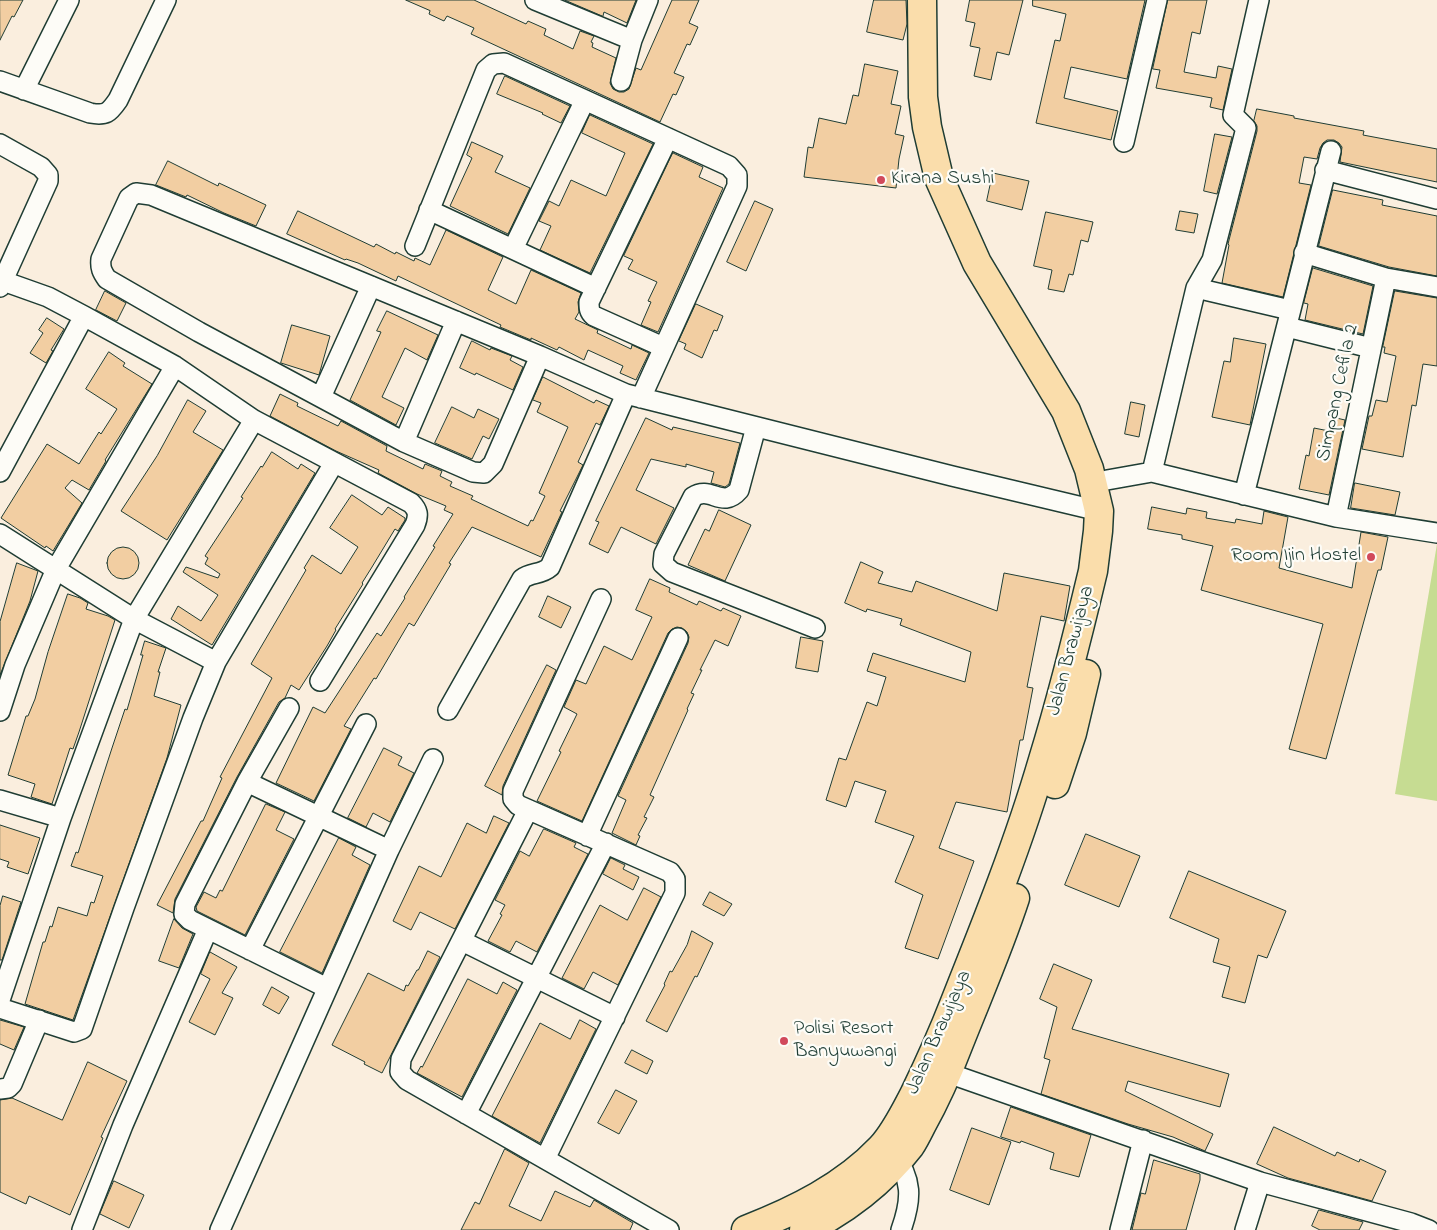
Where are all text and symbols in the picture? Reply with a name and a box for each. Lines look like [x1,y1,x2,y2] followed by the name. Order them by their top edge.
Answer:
[891,168,994,192] place label: Kirana Sushi
[875,174,887,186] marker: Kirana Sushi
[1313,322,1365,464] street label: Simpang Cefila 2
[1231,545,1361,569] place label: Room Ijin Hostel
[1365,551,1377,563] marker: Room Ijin Hostel
[1043,583,1101,719] street label: Jalan Brawijaya
[902,967,978,1099] street label: Jalan Brawijaya
[794,1018,897,1065] place label: Polisi Resort Banyuwangi
[778,1035,790,1047] marker: Polisi Resort Banyuwangi

